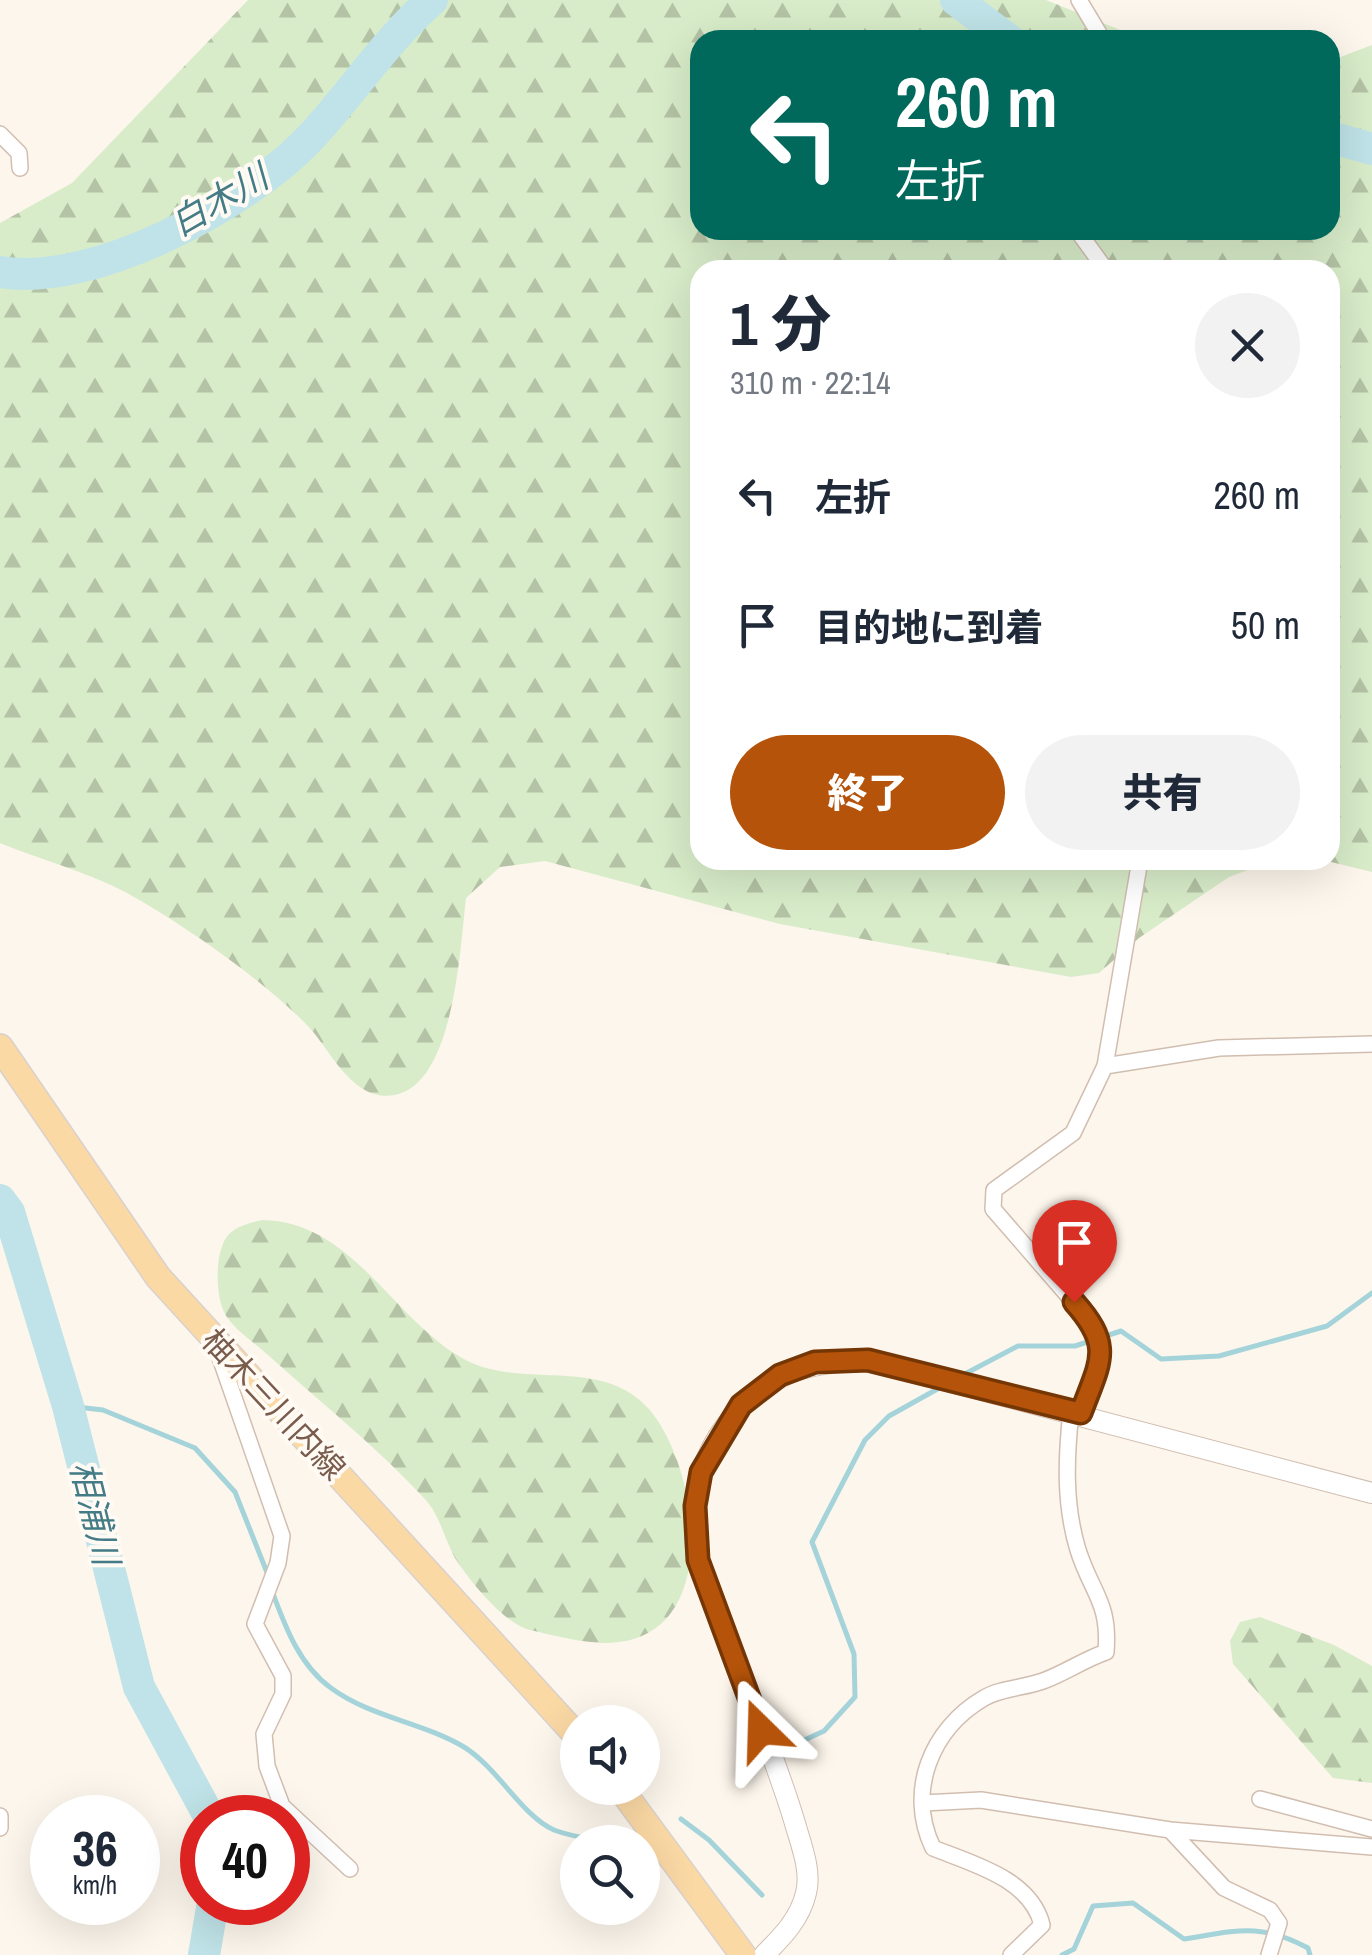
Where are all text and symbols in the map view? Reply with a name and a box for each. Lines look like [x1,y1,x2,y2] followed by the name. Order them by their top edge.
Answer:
[895,55,1058,149] text: 260 m
[730,70,860,200] icon: left
[895,150,985,211] text: 左折
[162,151,280,247] water label: 白木川
[730,283,831,364] text: 1 分
[1195,293,1300,398] button: close
[730,361,890,404] text: 310 m · 22:14
[730,468,785,523] icon: left
[1213,470,1300,521] text: 260 m
[815,472,891,523] text: 左折
[730,598,785,653] icon: arrive
[1231,600,1300,651] text: 50 m
[815,602,1043,653] text: 目的地に到着
[730,735,1005,850] button: 終了
[1025,735,1300,850] button: 共有
[1032,1200,1117,1303] pin
[1047,1215,1102,1270] icon: arrive
[193,1319,355,1489] street label: 柚木三川内線
[59,1456,131,1573] water label: 相浦川
[709,1678,813,1782] position arrow
[560,1705,660,1925] map controls
[560,1705,660,1805] button: sound
[180,1795,310,1925] speed limit sign: 40
[72,1814,118,1882] text: 36
[560,1825,660,1925] button: search
[73,1868,117,1902] text: km/h

